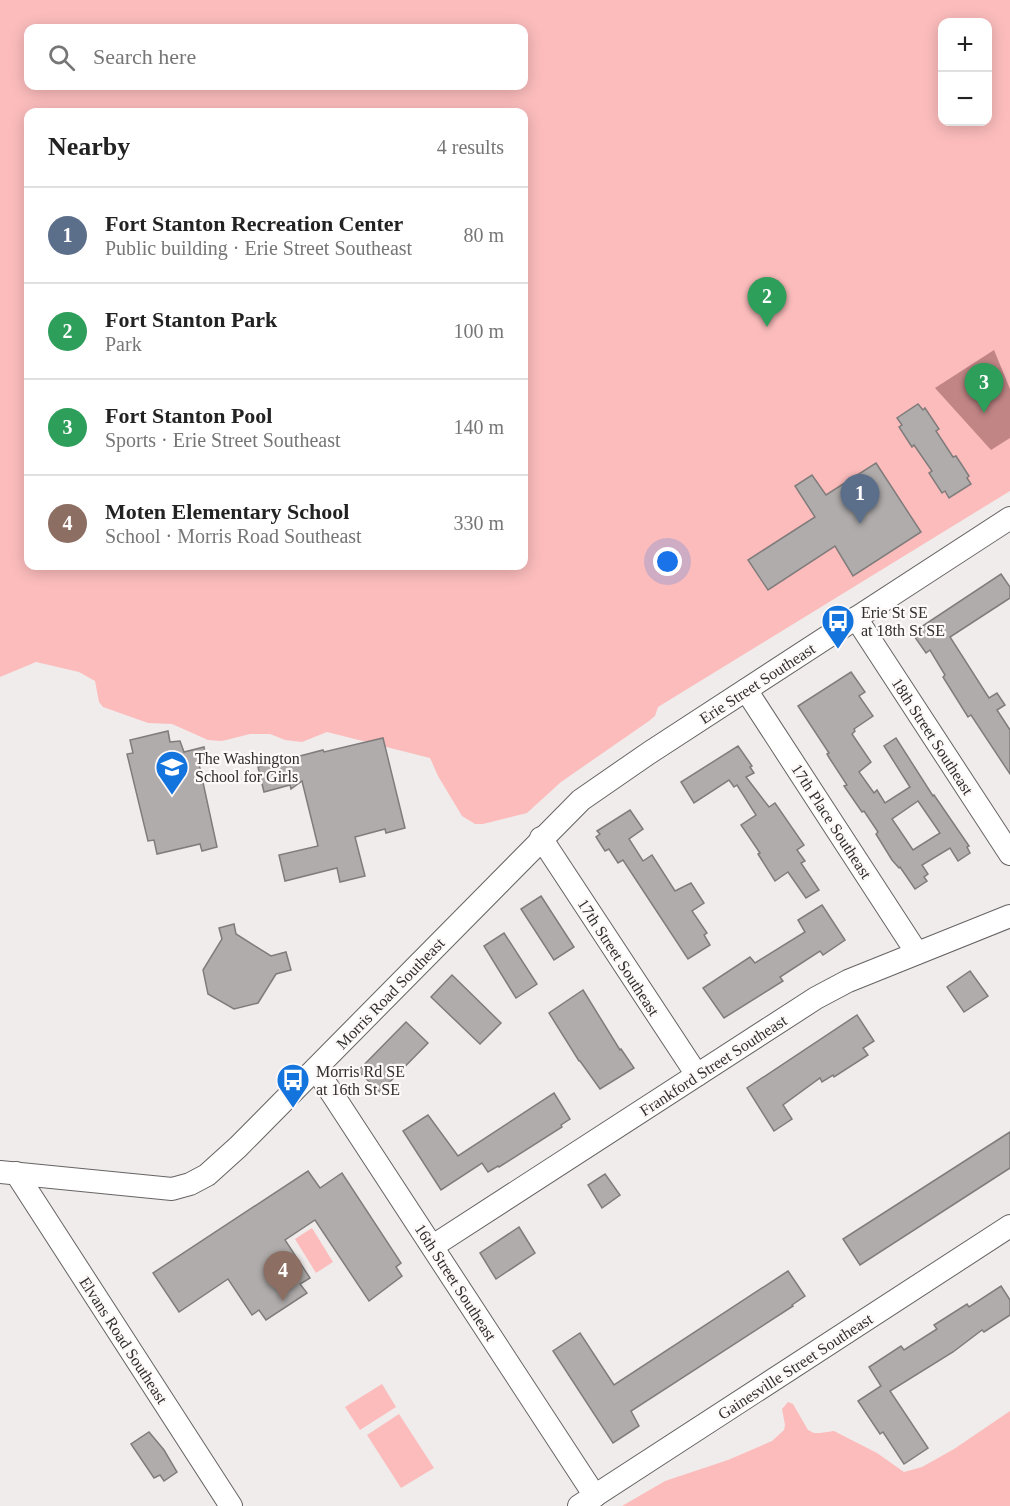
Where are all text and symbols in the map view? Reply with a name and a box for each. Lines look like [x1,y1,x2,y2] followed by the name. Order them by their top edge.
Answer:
[938,18,992,126] map controls
[938,18,992,72] button: +
[24,24,528,90] search box
[45,41,78,74] icon: search
[93,44,196,69] text: Search here
[938,72,992,126] button: −
[48,132,130,161] text: Nearby
[437,136,504,158] text: 4 results
[105,211,403,236] text: Fort Stanton Recreation Center
[63,224,73,246] text: 1
[463,224,504,246] text: 80 m
[105,237,412,259] text: Public building · Erie Street Southeast
[748,278,786,327] pin: 2
[105,307,277,332] text: Fort Stanton Park
[63,320,73,342] text: 2
[453,320,504,342] text: 100 m
[105,333,142,355] text: Park
[964,364,1004,413] pin: 3
[105,403,272,428] text: Fort Stanton Pool
[63,416,73,438] text: 3
[453,416,504,438] text: 140 m
[105,429,341,451] text: Sports · Erie Street Southeast
[840,474,880,524] pin: 1
[105,499,349,524] text: Moten Elementary School
[63,512,73,534] text: 4
[453,512,504,534] text: 330 m
[105,525,362,547] text: School · Morris Road Southeast
[653,547,682,576] your location
[820,603,856,650] bus stop icon: Erie St SE at 18th St SE
[861,604,945,639] place label: Erie St SE at 18th St SE
[696,639,819,727] street label: Erie Street Southeast
[888,675,977,798] street label: 18th Street Southeast
[154,749,190,796] school or university icon: The Washington School for Girls
[195,750,300,785] place label: The Washington School for Girls
[788,761,875,882] street label: 17th Place Southeast
[574,896,663,1019] street label: 17th Street Southeast
[333,934,448,1052] street label: Morris Road Southeast
[637,1011,790,1119] street label: Frankford Street Southeast
[275,1062,311,1109] bus stop icon: Morris Rd SE at 16th St SE
[316,1063,405,1098] place label: Morris Rd SE at 16th St SE
[411,1221,500,1344] street label: 16th Street Southeast
[264,1252,302,1301] pin: 4
[76,1274,171,1407] street label: Elvans Road Southeast
[715,1310,876,1423] street label: Gainesville Street Southeast

